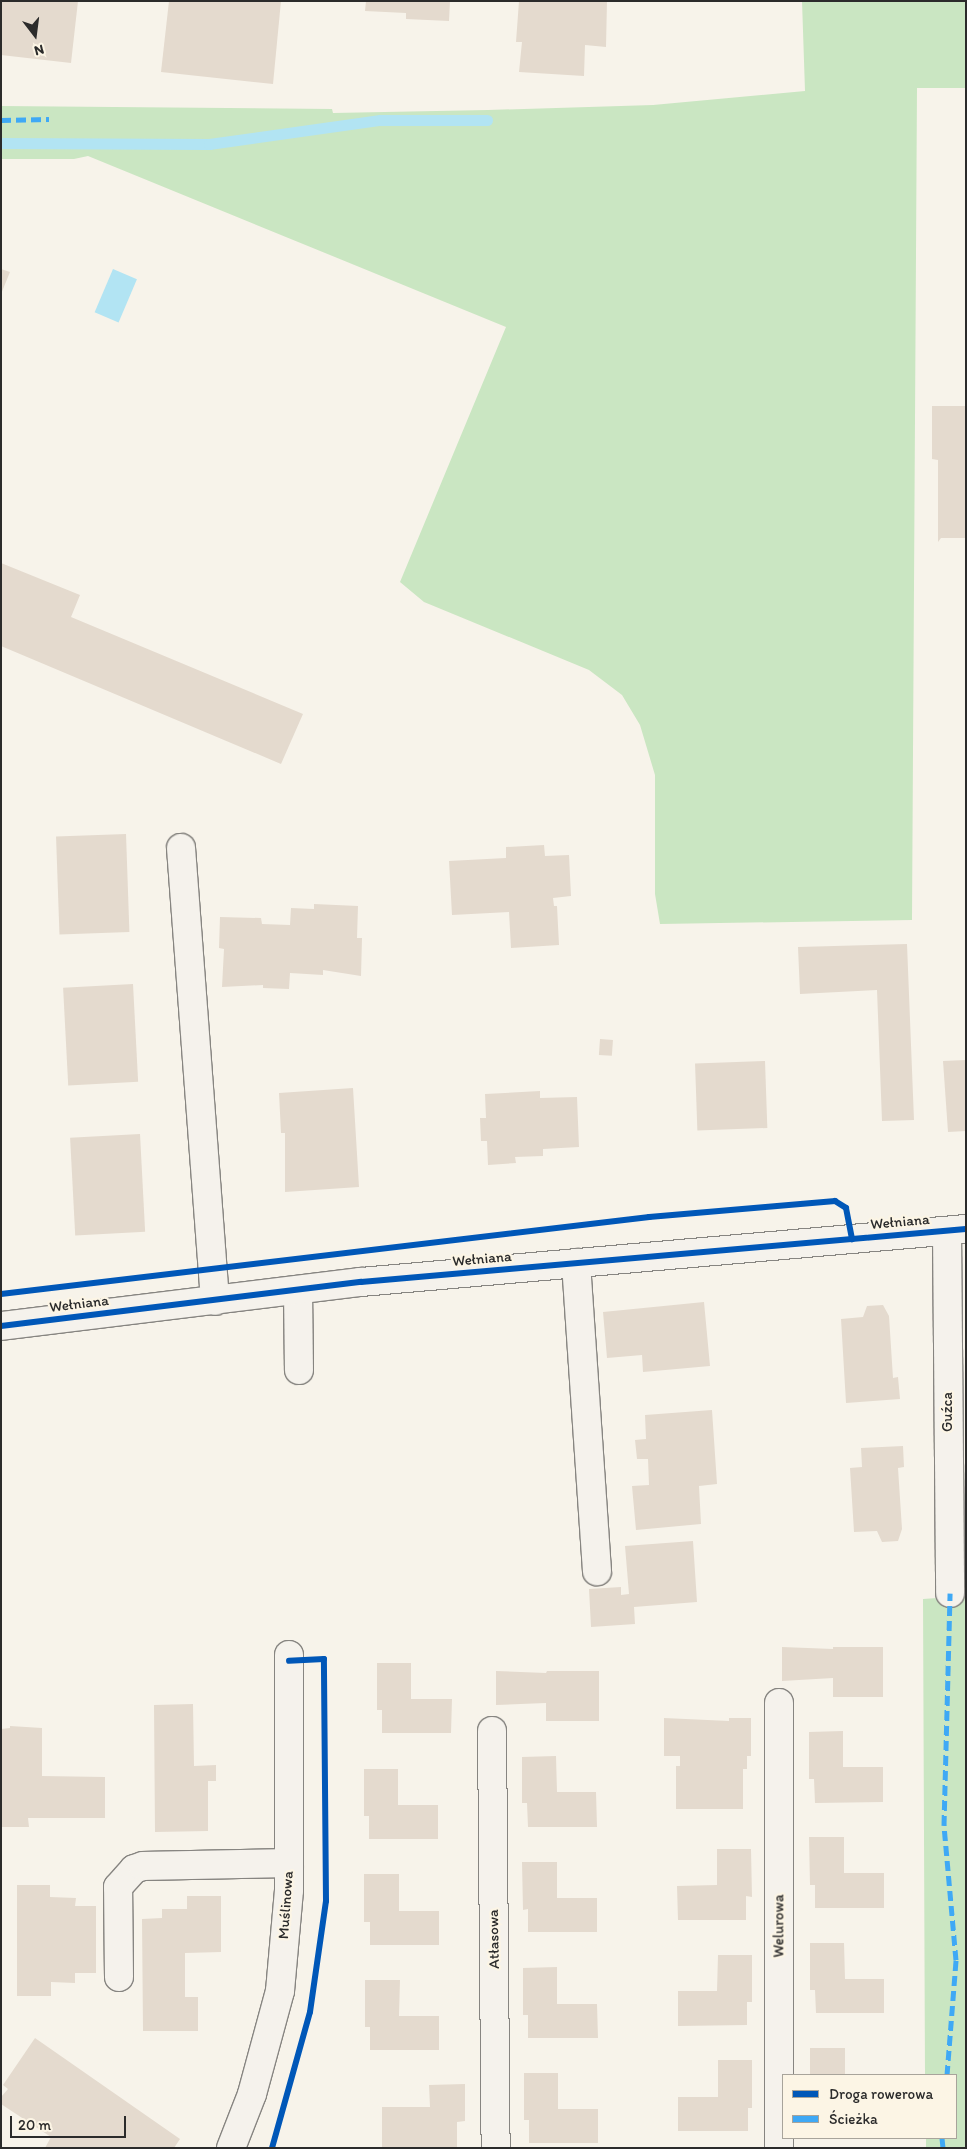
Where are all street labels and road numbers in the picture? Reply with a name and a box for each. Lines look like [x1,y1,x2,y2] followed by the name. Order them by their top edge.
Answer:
[869,1210,931,1234] street label: Wełniana
[451,1247,513,1271] street label: Wełniana
[48,1291,110,1317] street label: Wełniana
[939,1392,957,1432] street label: Guźca
[275,1870,297,1940] street label: Muślinowa
[770,1894,788,1958] street label: Welurowa
[484,1909,504,1969] street label: Atłasowa

